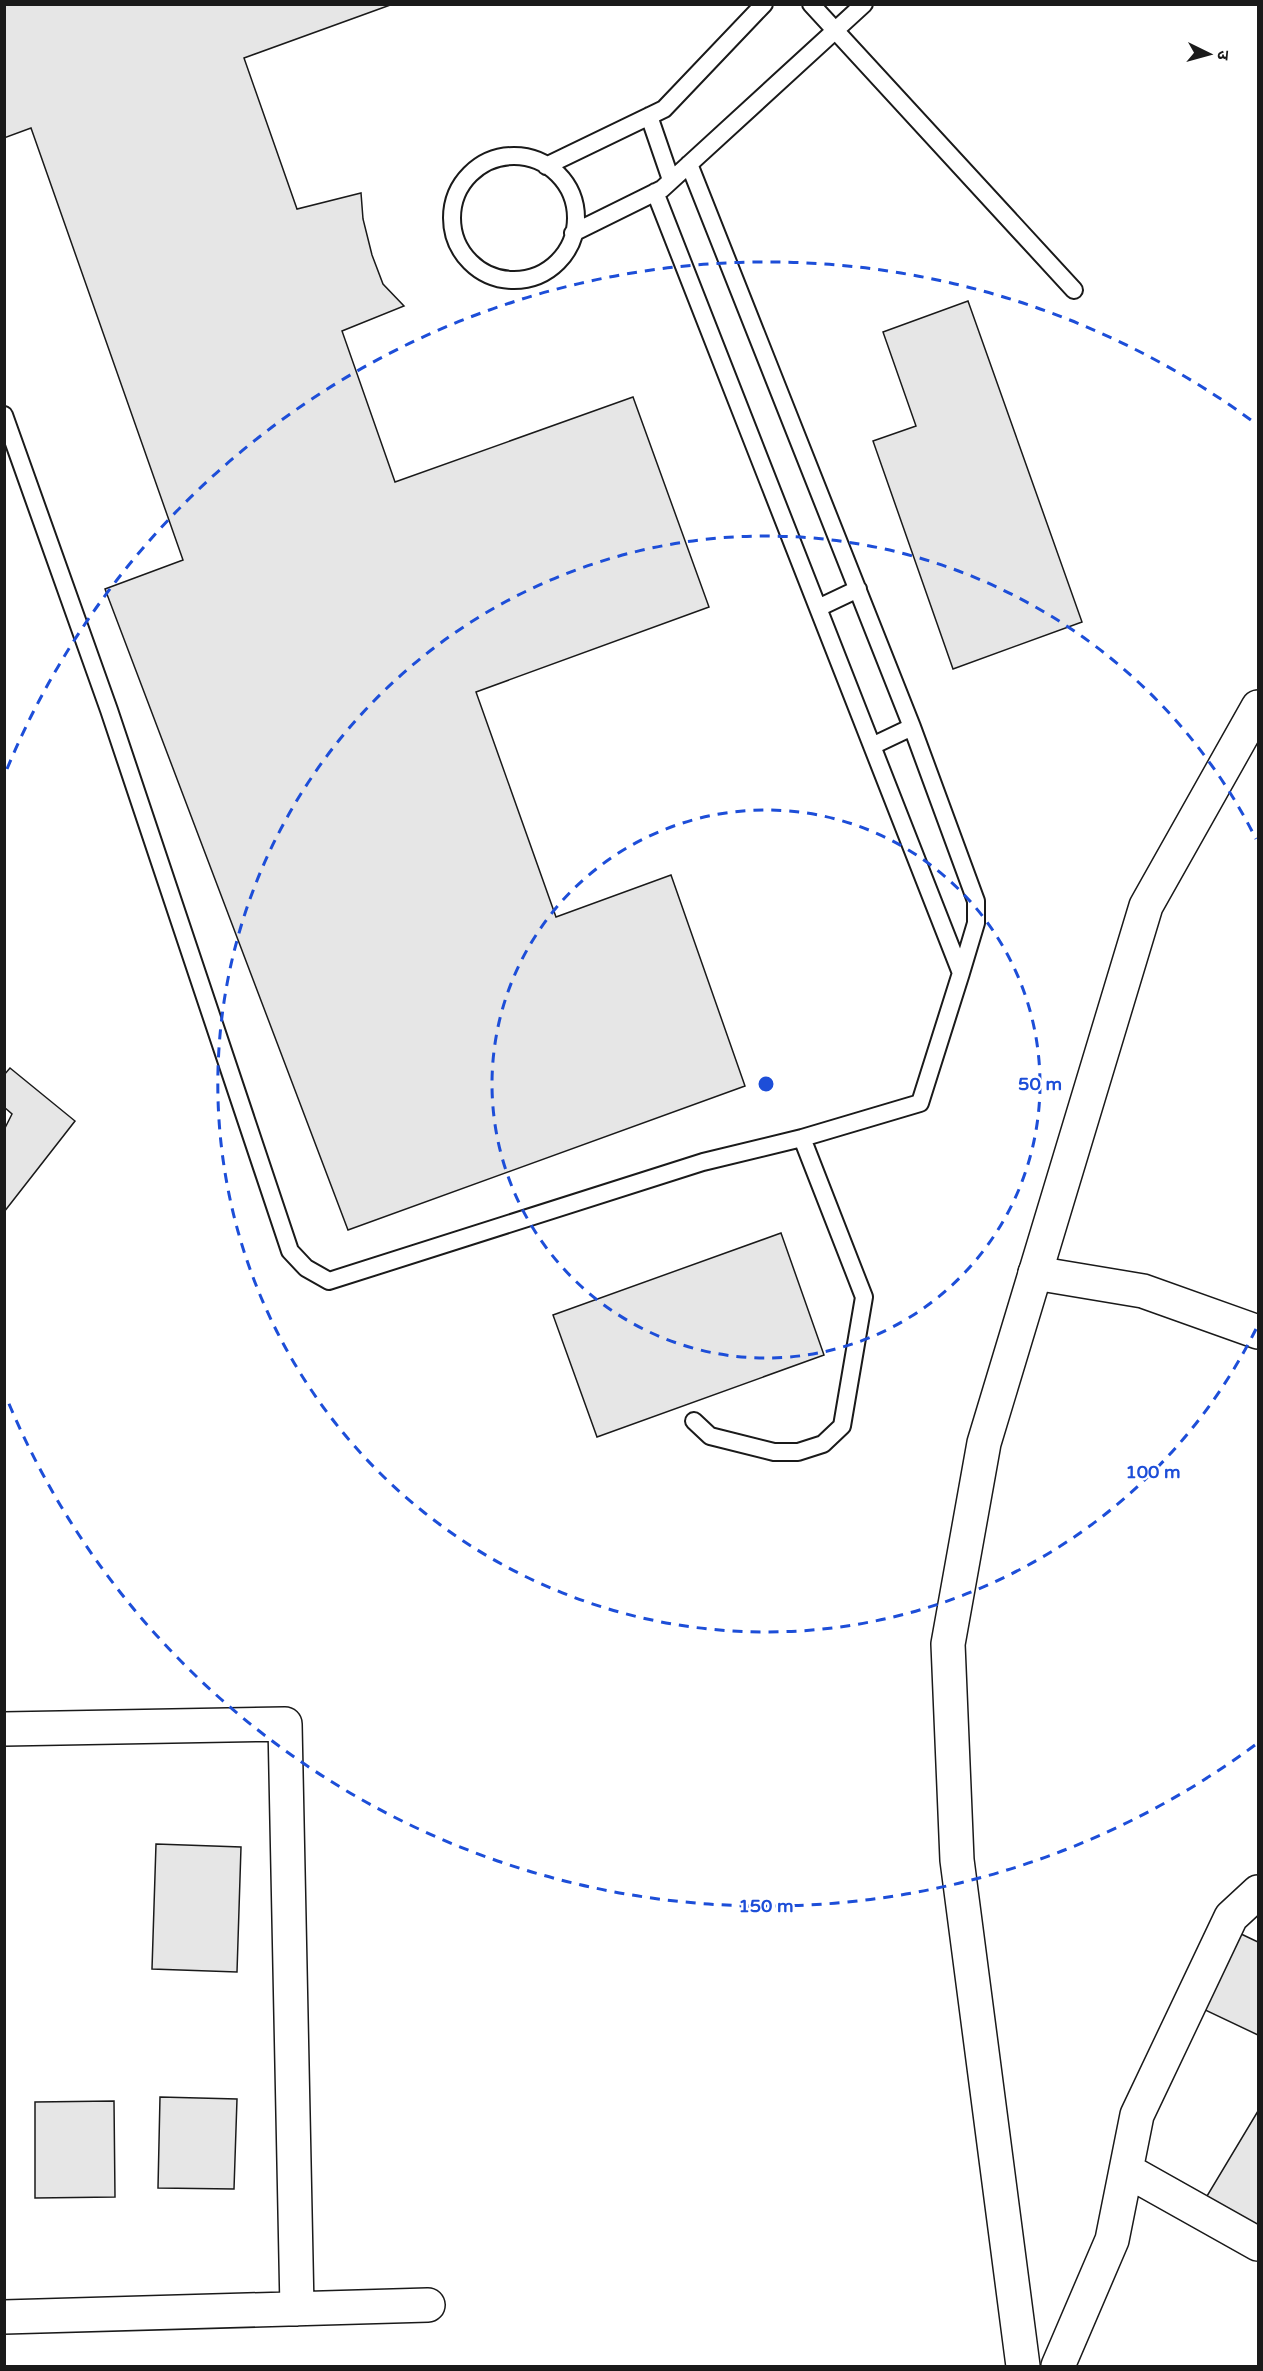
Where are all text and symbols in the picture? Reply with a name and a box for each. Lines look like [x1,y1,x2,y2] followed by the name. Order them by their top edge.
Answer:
[1179,24,1239,84] north arrow
[1213,50,1233,61] text: उ
[1018,1073,1062,1095] text: 50 m
[756,1074,776,1094] centre of rings
[1125,1461,1181,1483] text: 100 m
[738,1895,794,1917] text: 150 m

